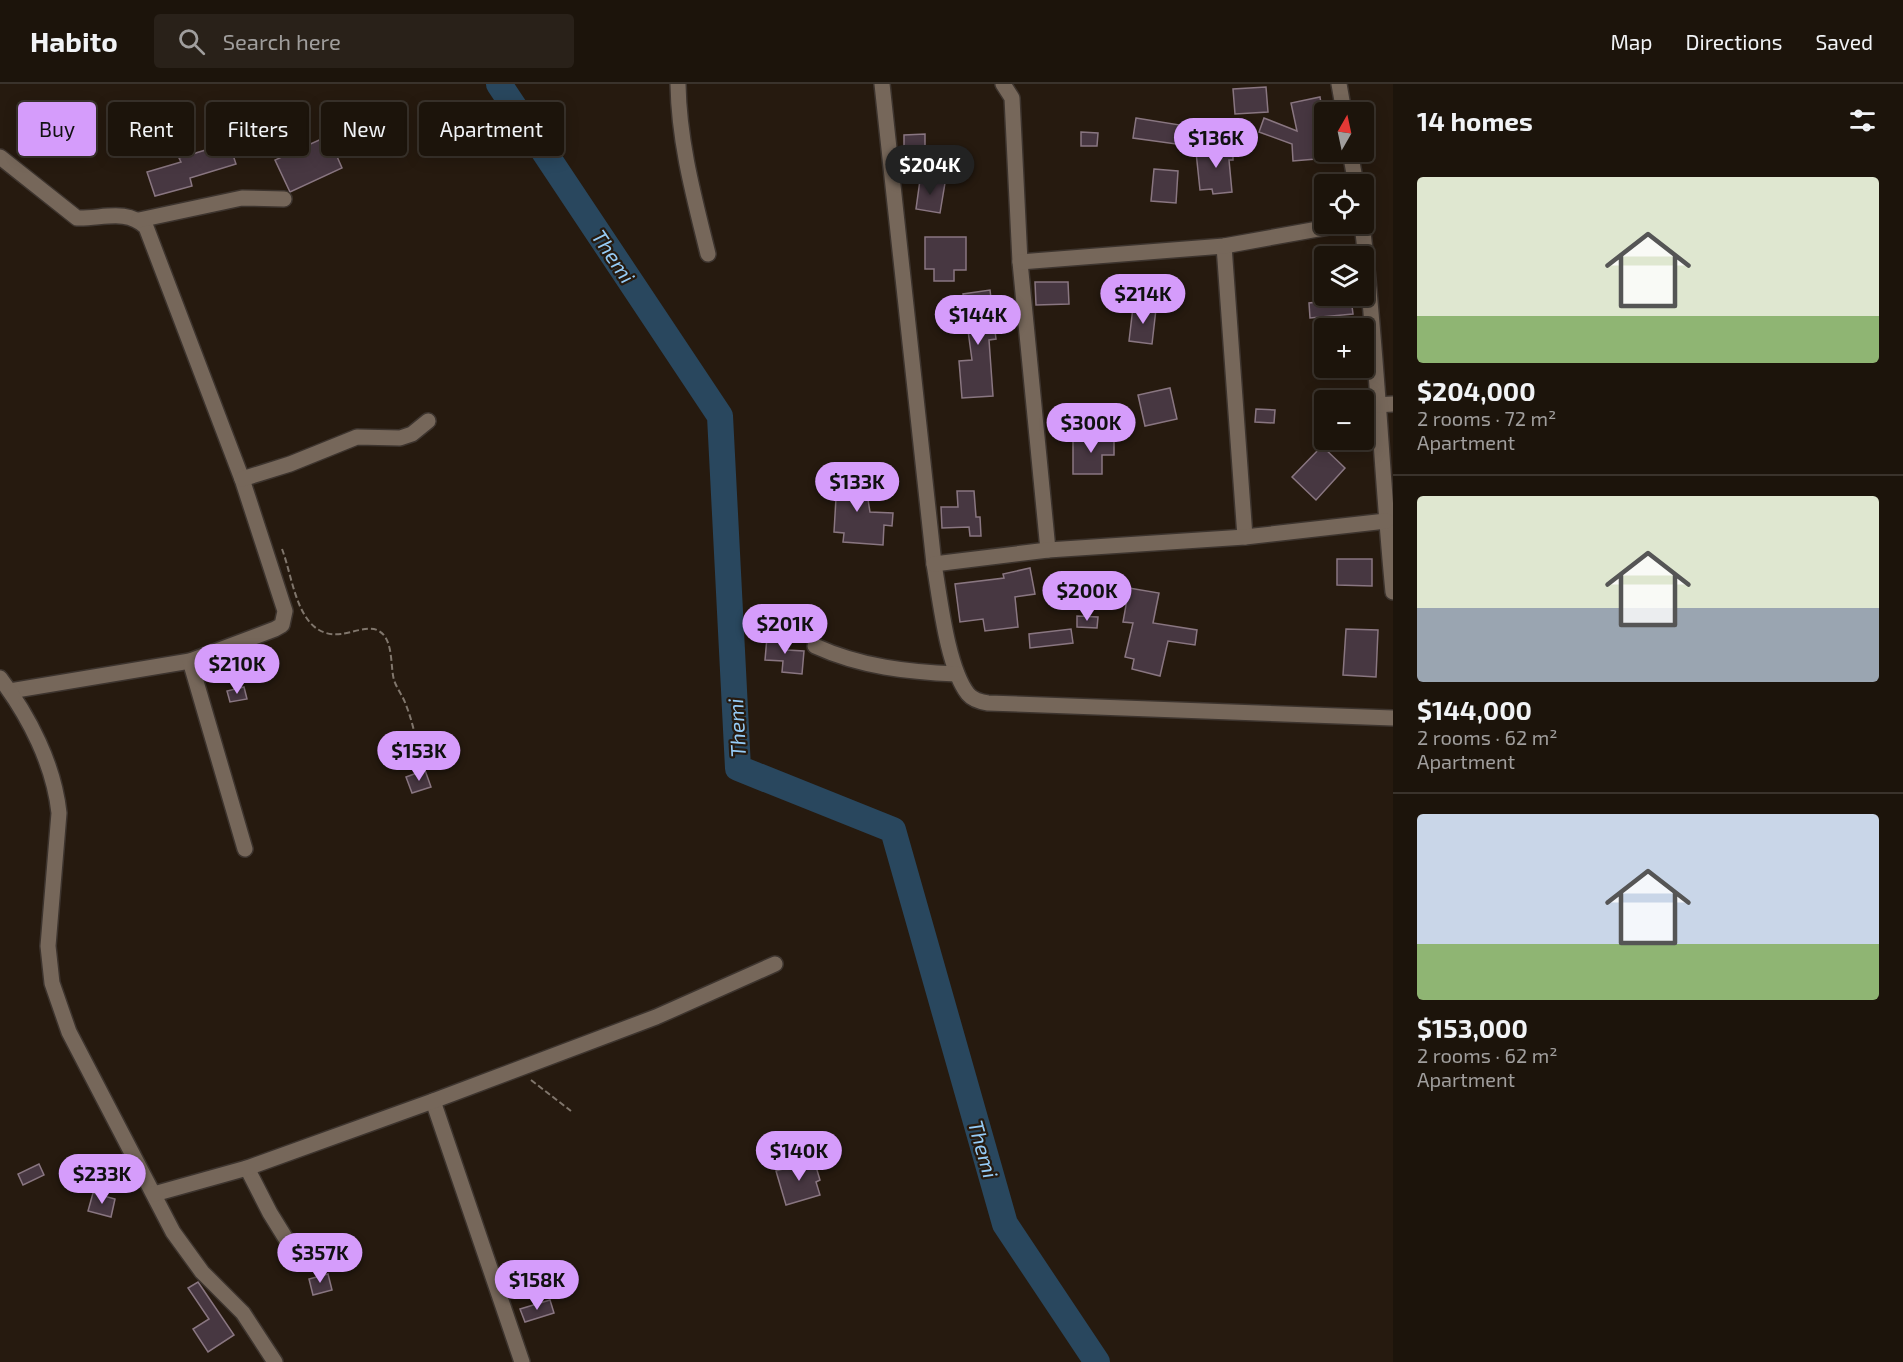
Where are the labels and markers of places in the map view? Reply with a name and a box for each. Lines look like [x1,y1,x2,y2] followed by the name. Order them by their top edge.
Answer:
[1174,118,1258,169] pin: $136K
[888,145,972,196] pin: $204K
[1101,274,1185,325] pin: $214K
[936,295,1020,346] pin: $144K
[1049,403,1133,454] pin: $300K
[815,462,899,513] pin: $133K
[1045,571,1129,622] pin: $200K
[743,604,827,655] pin: $201K
[195,644,279,695] pin: $210K
[377,731,461,782] pin: $153K
[757,1131,841,1182] pin: $140K
[60,1154,144,1205] pin: $233K
[278,1233,362,1284] pin: $357K
[495,1260,579,1311] pin: $158K

